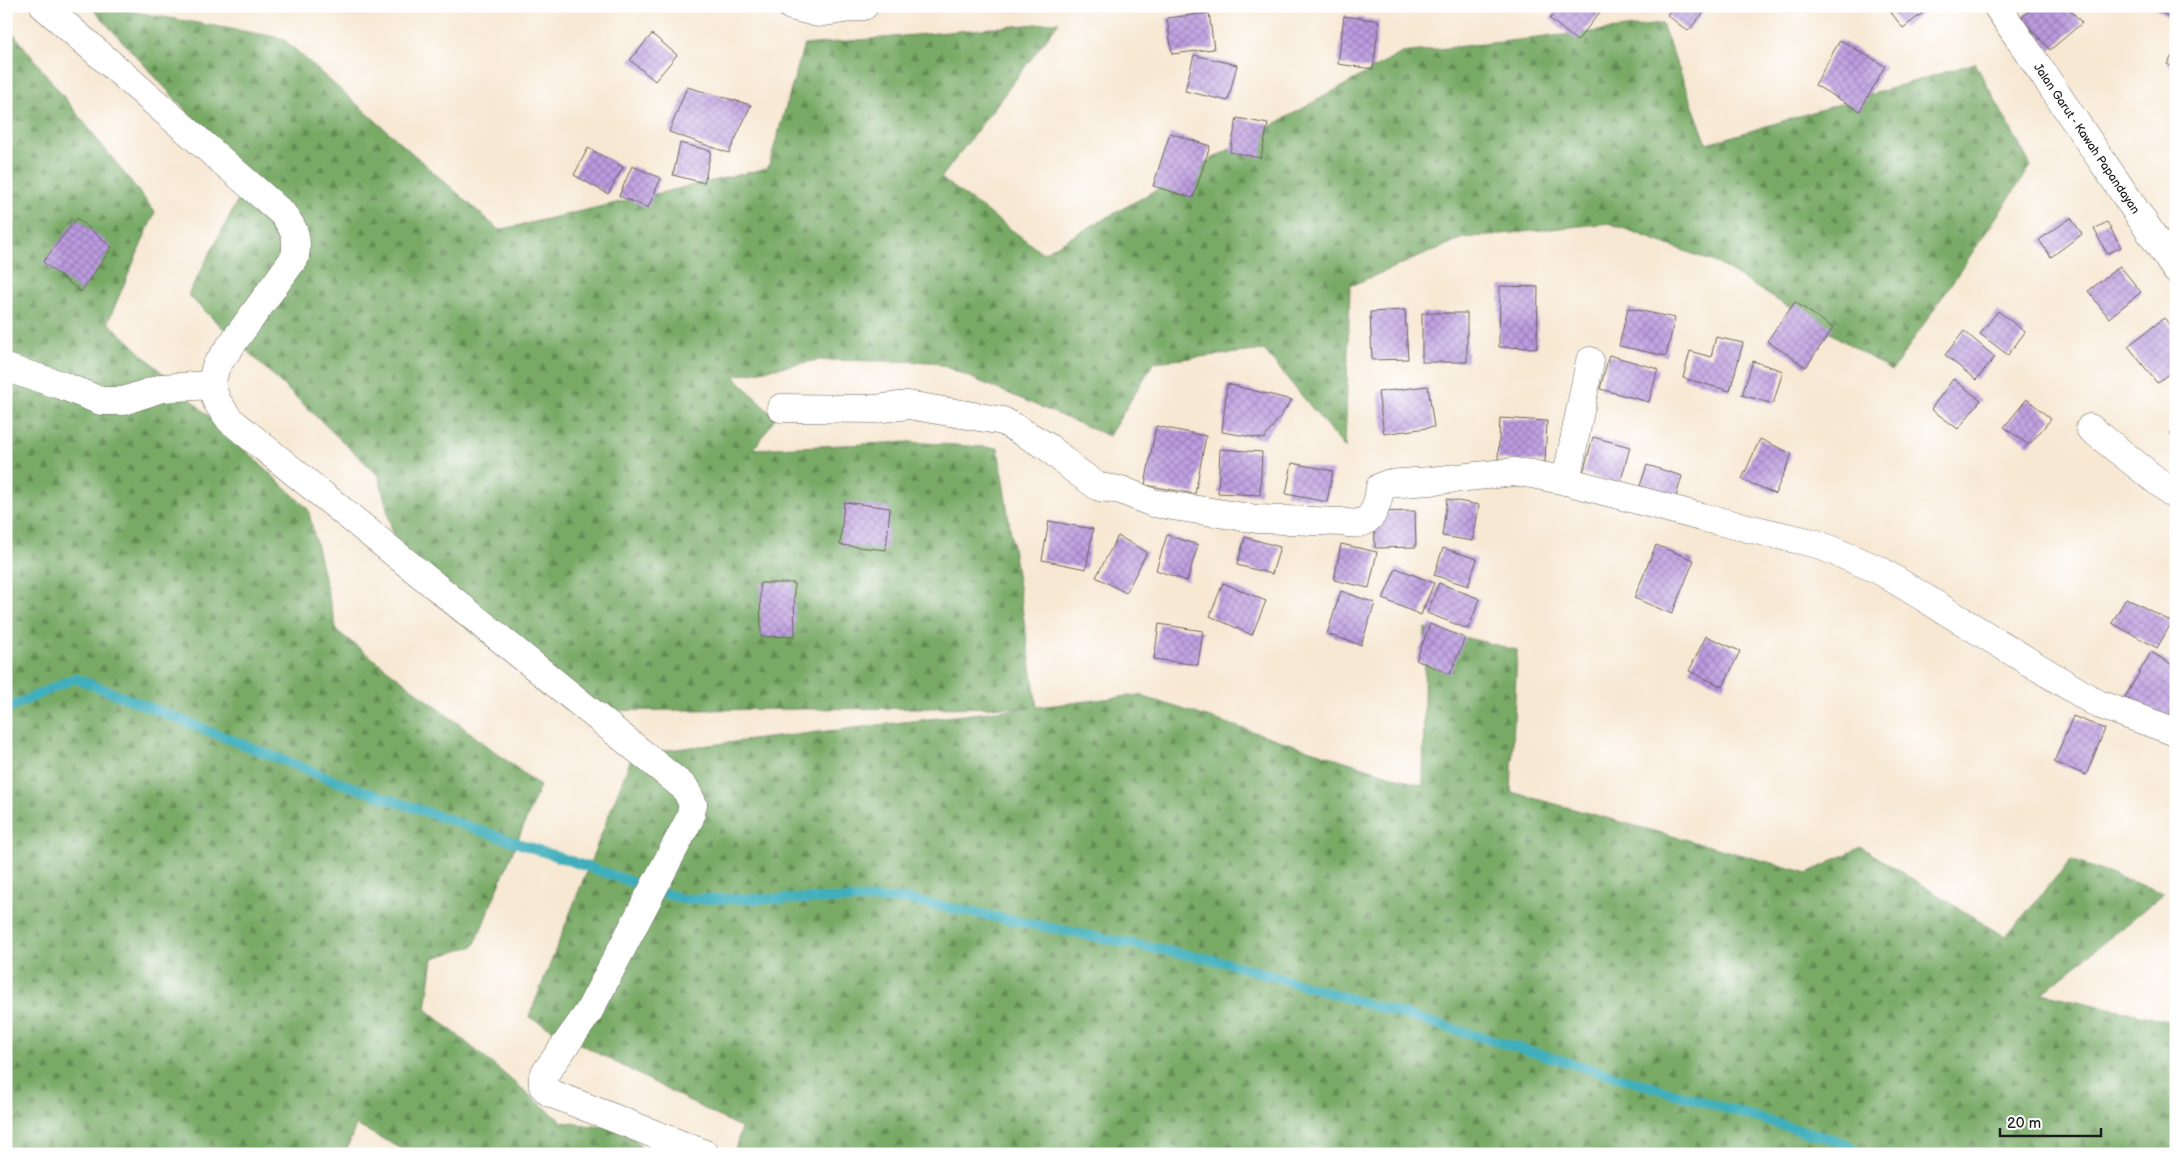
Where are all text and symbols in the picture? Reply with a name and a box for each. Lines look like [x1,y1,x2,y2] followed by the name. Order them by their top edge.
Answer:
[2030,61,2143,217] street label: Jalan Garut - Kawah Papandayan
[2000,1105,2101,1137] scale bar
[2007,1114,2041,1133] text: 20 m

